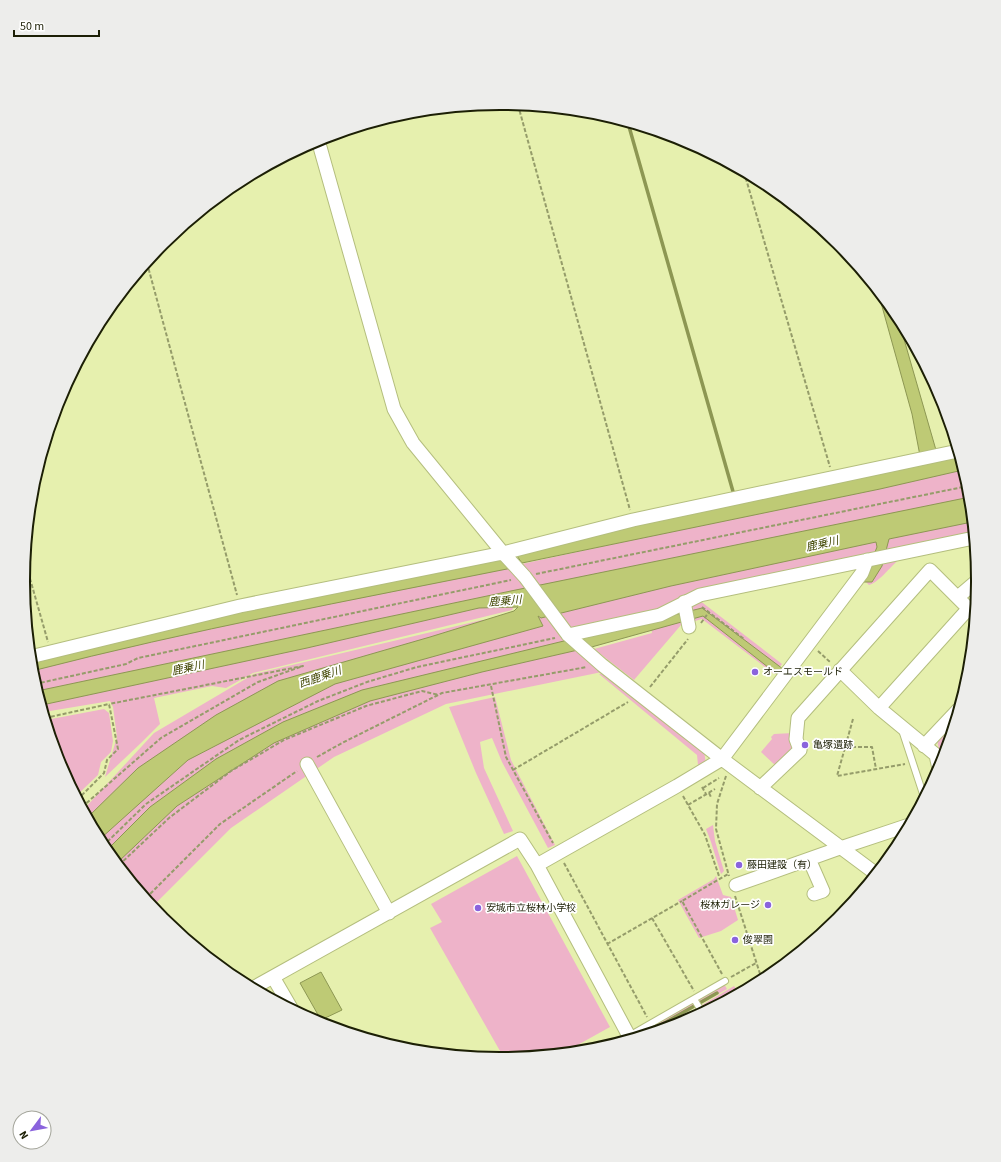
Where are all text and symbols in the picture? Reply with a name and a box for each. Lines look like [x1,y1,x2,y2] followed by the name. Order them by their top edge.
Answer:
[14,12,99,38] scale bar
[20,18,44,35] text: 50 m
[804,533,841,555] water label: 鹿乗川
[488,592,523,610] water label: 鹿乗川
[170,657,207,679] water label: 鹿乗川
[297,662,344,691] water label: 西鹿乗川
[763,665,843,679] place label: オーエスモールド
[750,667,760,677] marker: オーエスモールド
[813,738,853,752] place label: 亀塚遺跡
[800,740,810,750] marker: 亀塚遺跡
[747,858,817,872] place label: 藤田建設（有）
[734,860,744,870] marker: 藤田建設（有）
[700,898,760,912] place label: 桜林ガレージ
[763,900,773,910] marker: 桜林ガレージ
[486,901,576,915] place label: 安城市立桜林小学校
[473,903,483,913] marker: 安城市立桜林小学校
[742,933,773,947] place label: 俊翠園
[730,935,740,945] marker: 俊翠園
[12,1110,52,1150] north arrow
[16,1128,32,1142] text: N

